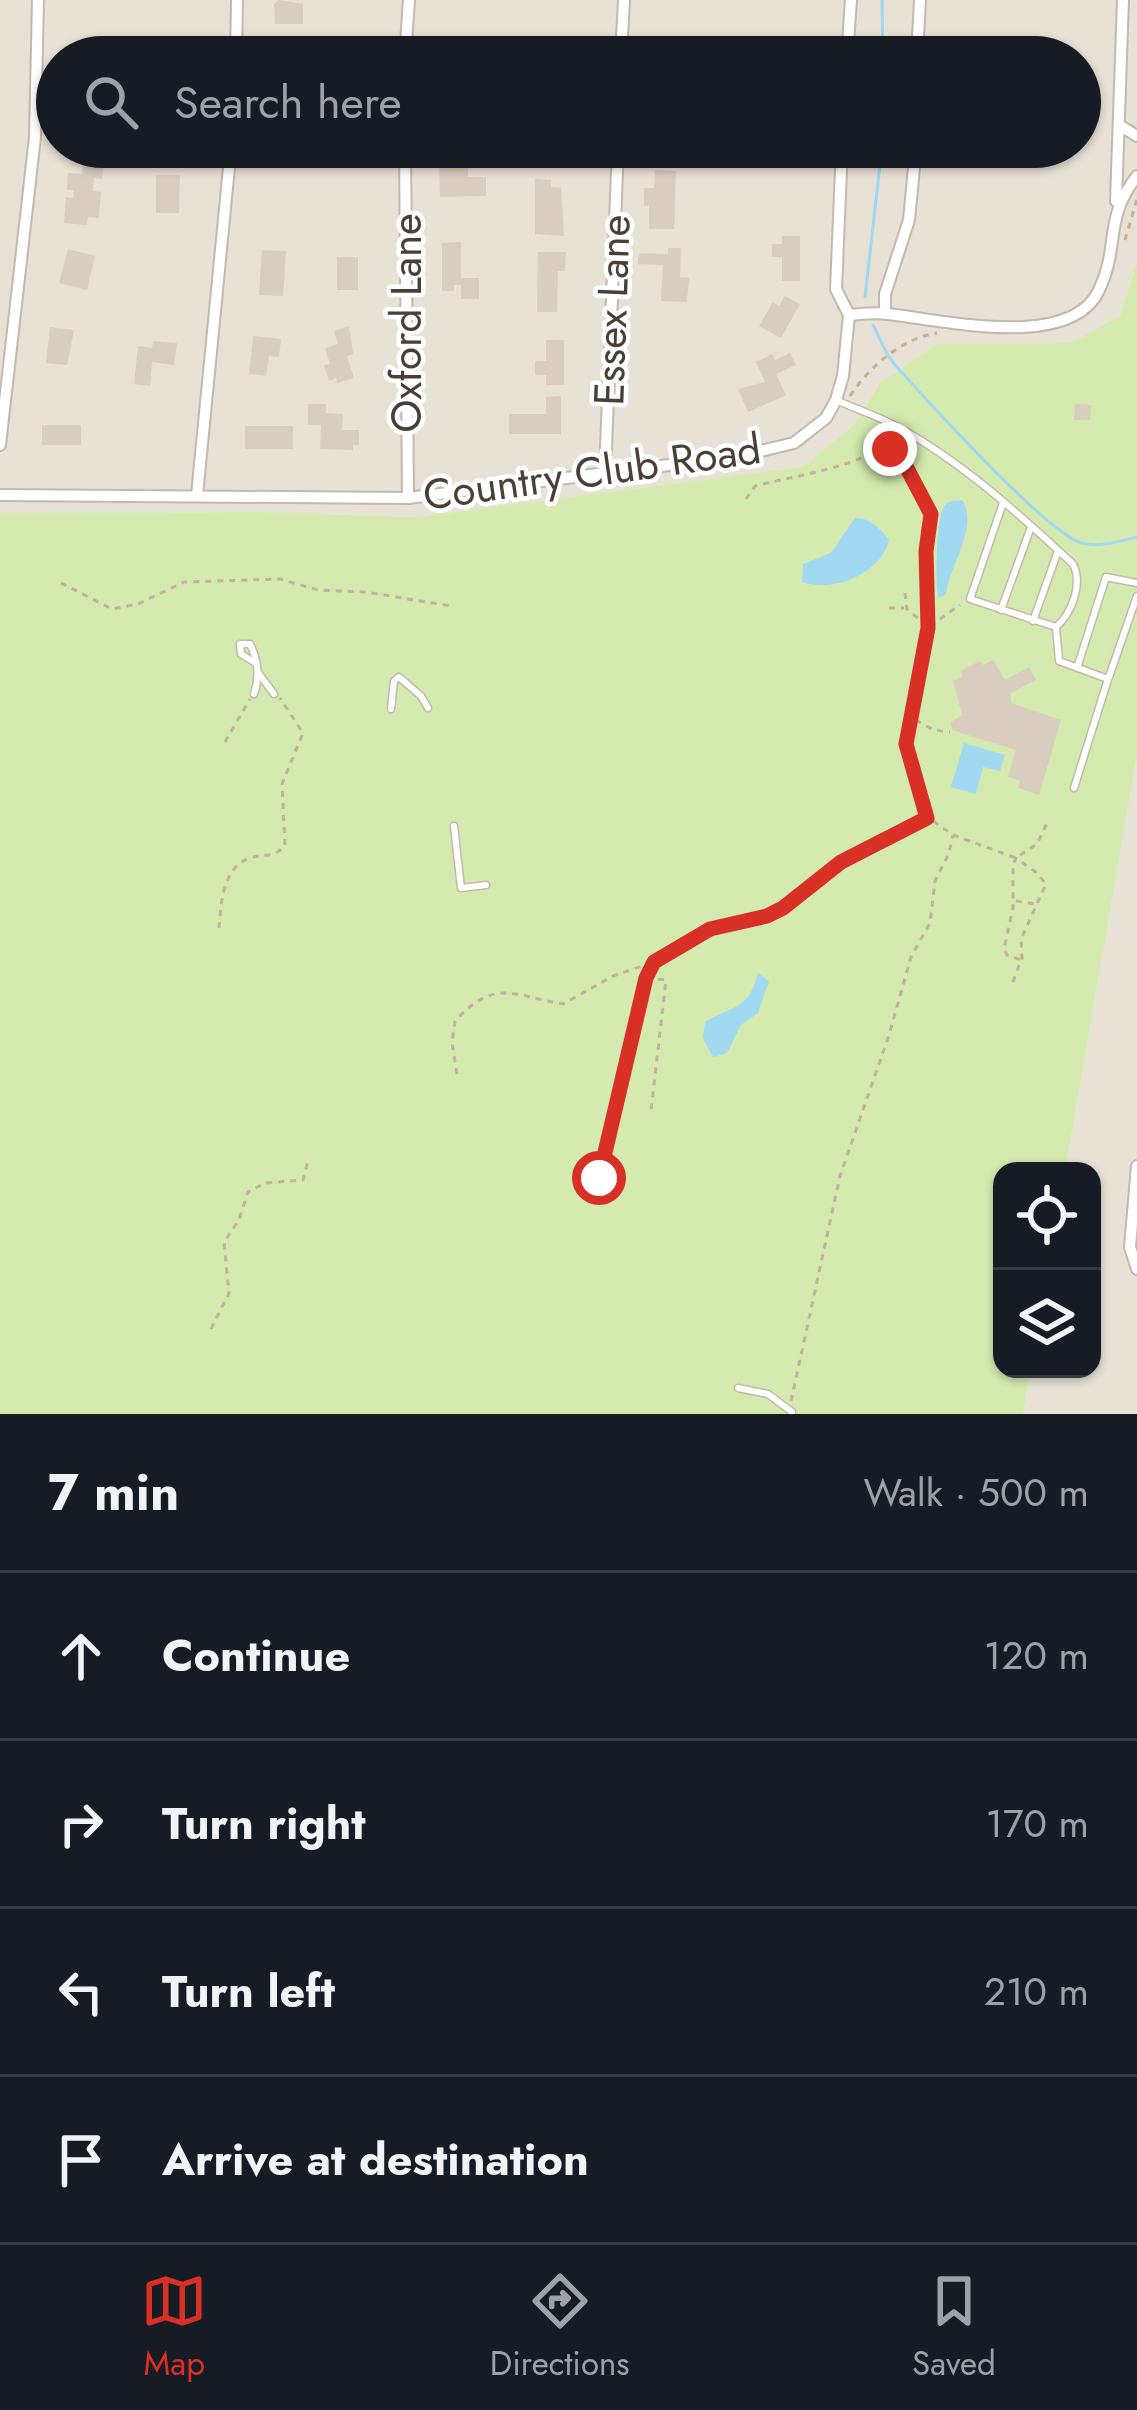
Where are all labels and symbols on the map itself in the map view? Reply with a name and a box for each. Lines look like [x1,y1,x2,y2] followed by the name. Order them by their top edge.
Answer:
[376,213,437,433] street label: Oxford Lane
[578,214,646,406] street label: Essex Lane
[419,418,765,526] street label: Country Club Road
[863,422,917,476] route end
[572,1151,626,1205] route start

